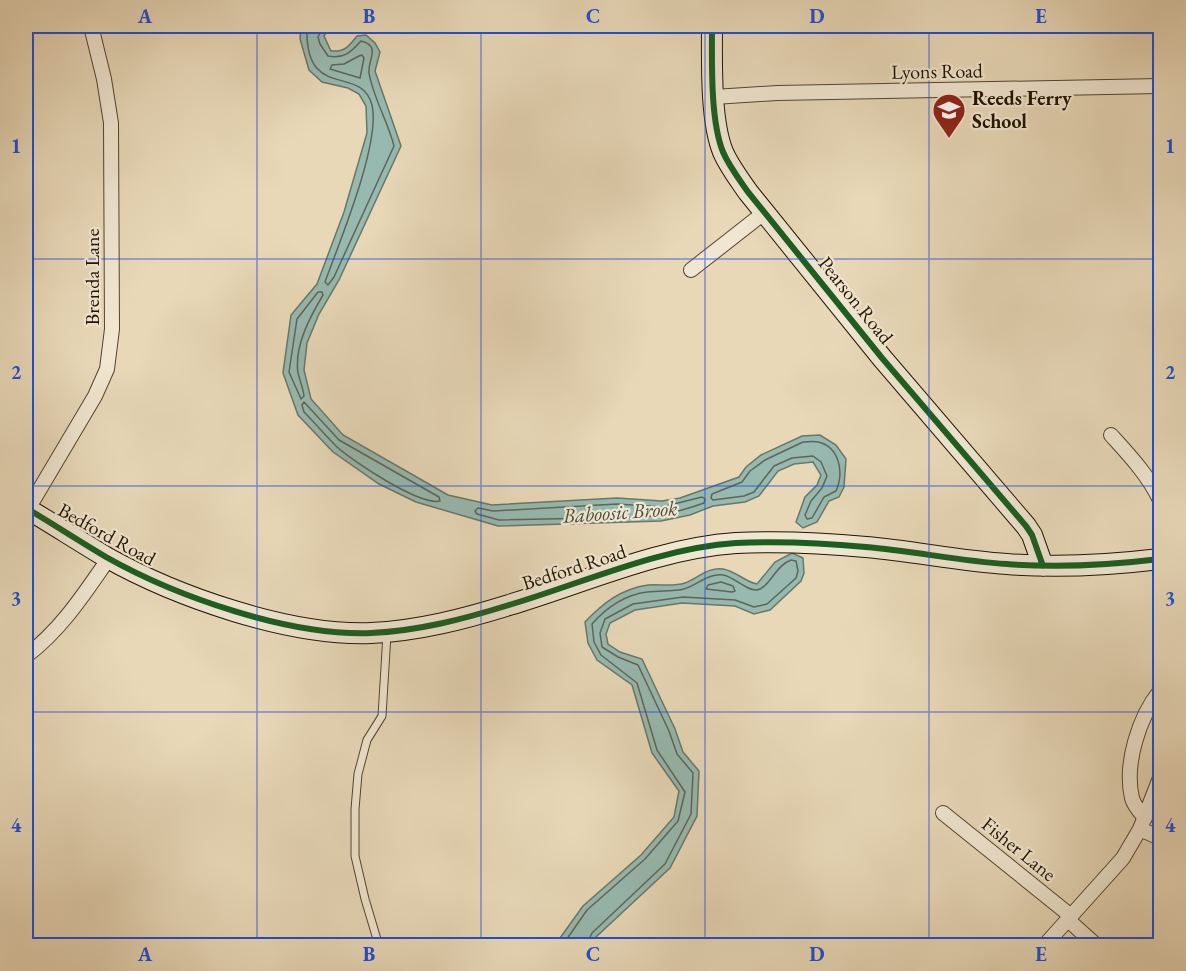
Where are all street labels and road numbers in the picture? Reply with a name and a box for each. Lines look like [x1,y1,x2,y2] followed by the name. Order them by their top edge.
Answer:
[891,57,984,85] street label: Lyons Road
[79,228,105,325] street label: Brenda Lane
[813,251,900,350] street label: Pearson Road
[54,496,161,572] street label: Bedford Road
[519,538,630,596] street label: Bedford Road
[976,811,1062,887] street label: Fisher Lane

